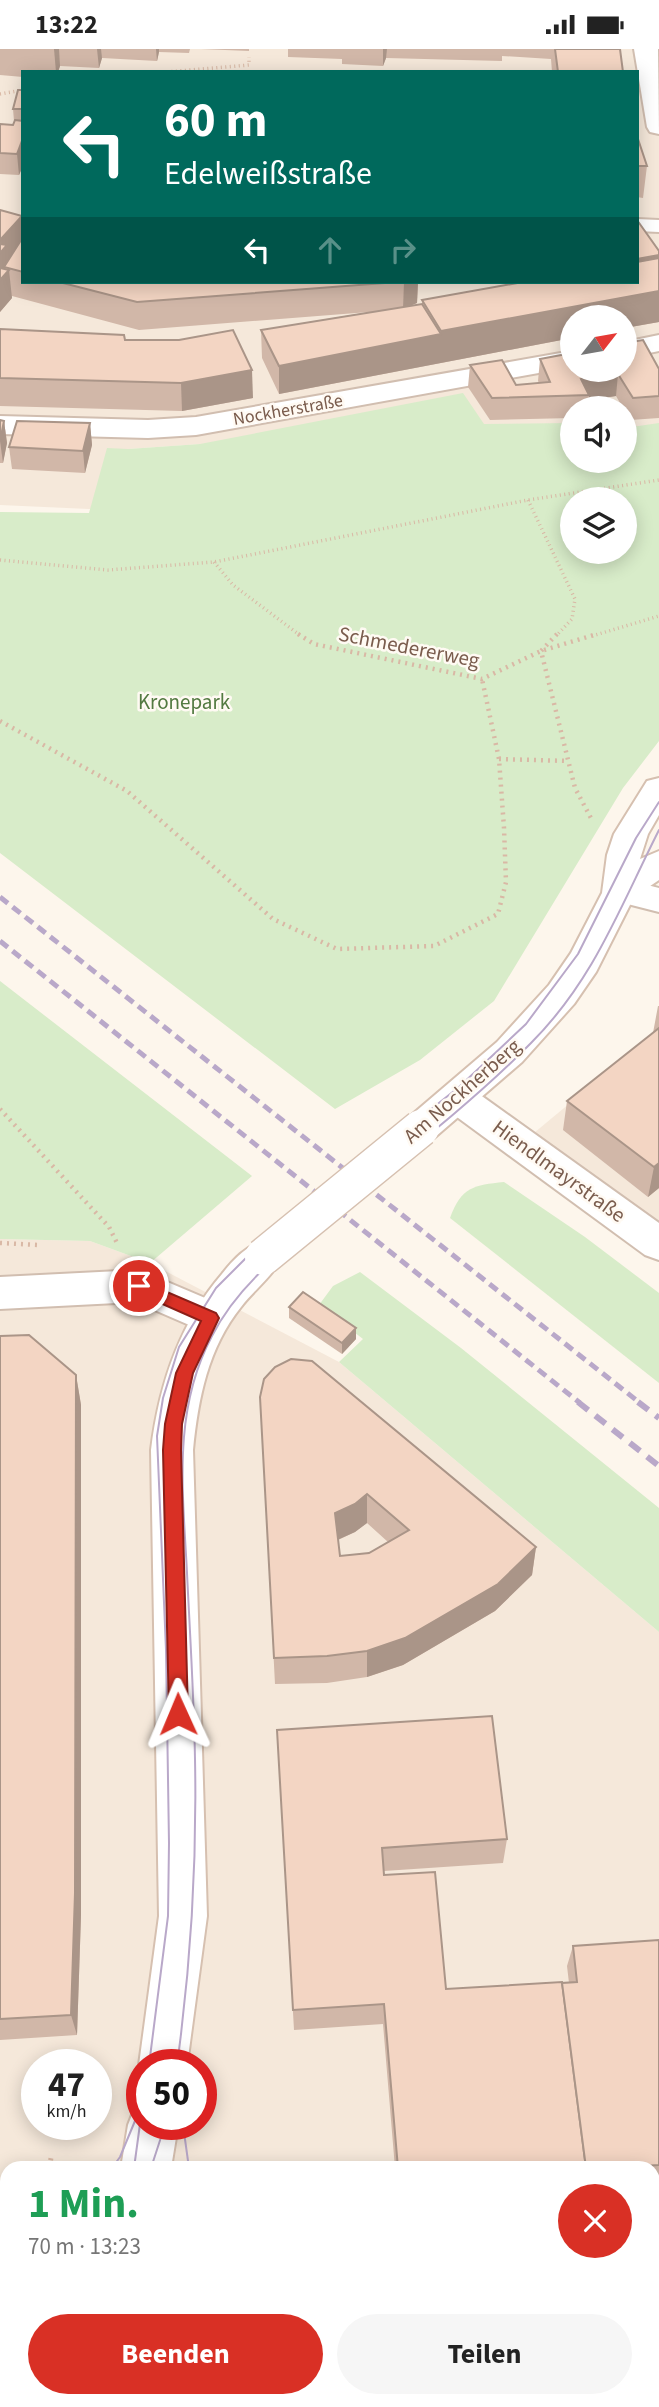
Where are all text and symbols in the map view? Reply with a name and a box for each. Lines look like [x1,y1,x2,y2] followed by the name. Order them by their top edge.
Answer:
[35,6,98,43] text: 13:22
[164,86,268,156] text: 60 m
[49,98,140,189] icon: left
[164,151,372,197] text: Edelweißstraße
[238,231,276,269] icon: left
[311,231,349,269] icon: ahead
[384,231,422,269] icon: right
[560,305,637,381] north arrow
[560,305,637,564] map controls
[231,388,345,432] street label: Nockherstraße
[560,396,637,473] button: sound
[560,487,637,564] button: layers
[336,619,483,675] street label: Schmedererweg
[138,687,231,717] park label: Kronepark
[397,1031,528,1150] street label: Am Nockherberg
[486,1112,632,1230] street label: Hiendlmayrstraße
[109,1256,169,1316] pin
[120,1267,158,1305] icon: arrive
[141,1677,215,1751] position arrow
[126,2049,217,2140] speed limit sign: 50
[48,2060,85,2110] text: 47
[47,2099,86,2124] text: km/h
[28,2174,139,2234] text: 1 Min.
[558,2184,632,2258] button: close
[28,2230,141,2263] text: 70 m · 13:23
[28,2314,323,2394] button: Beenden
[337,2314,632,2394] button: Teilen

